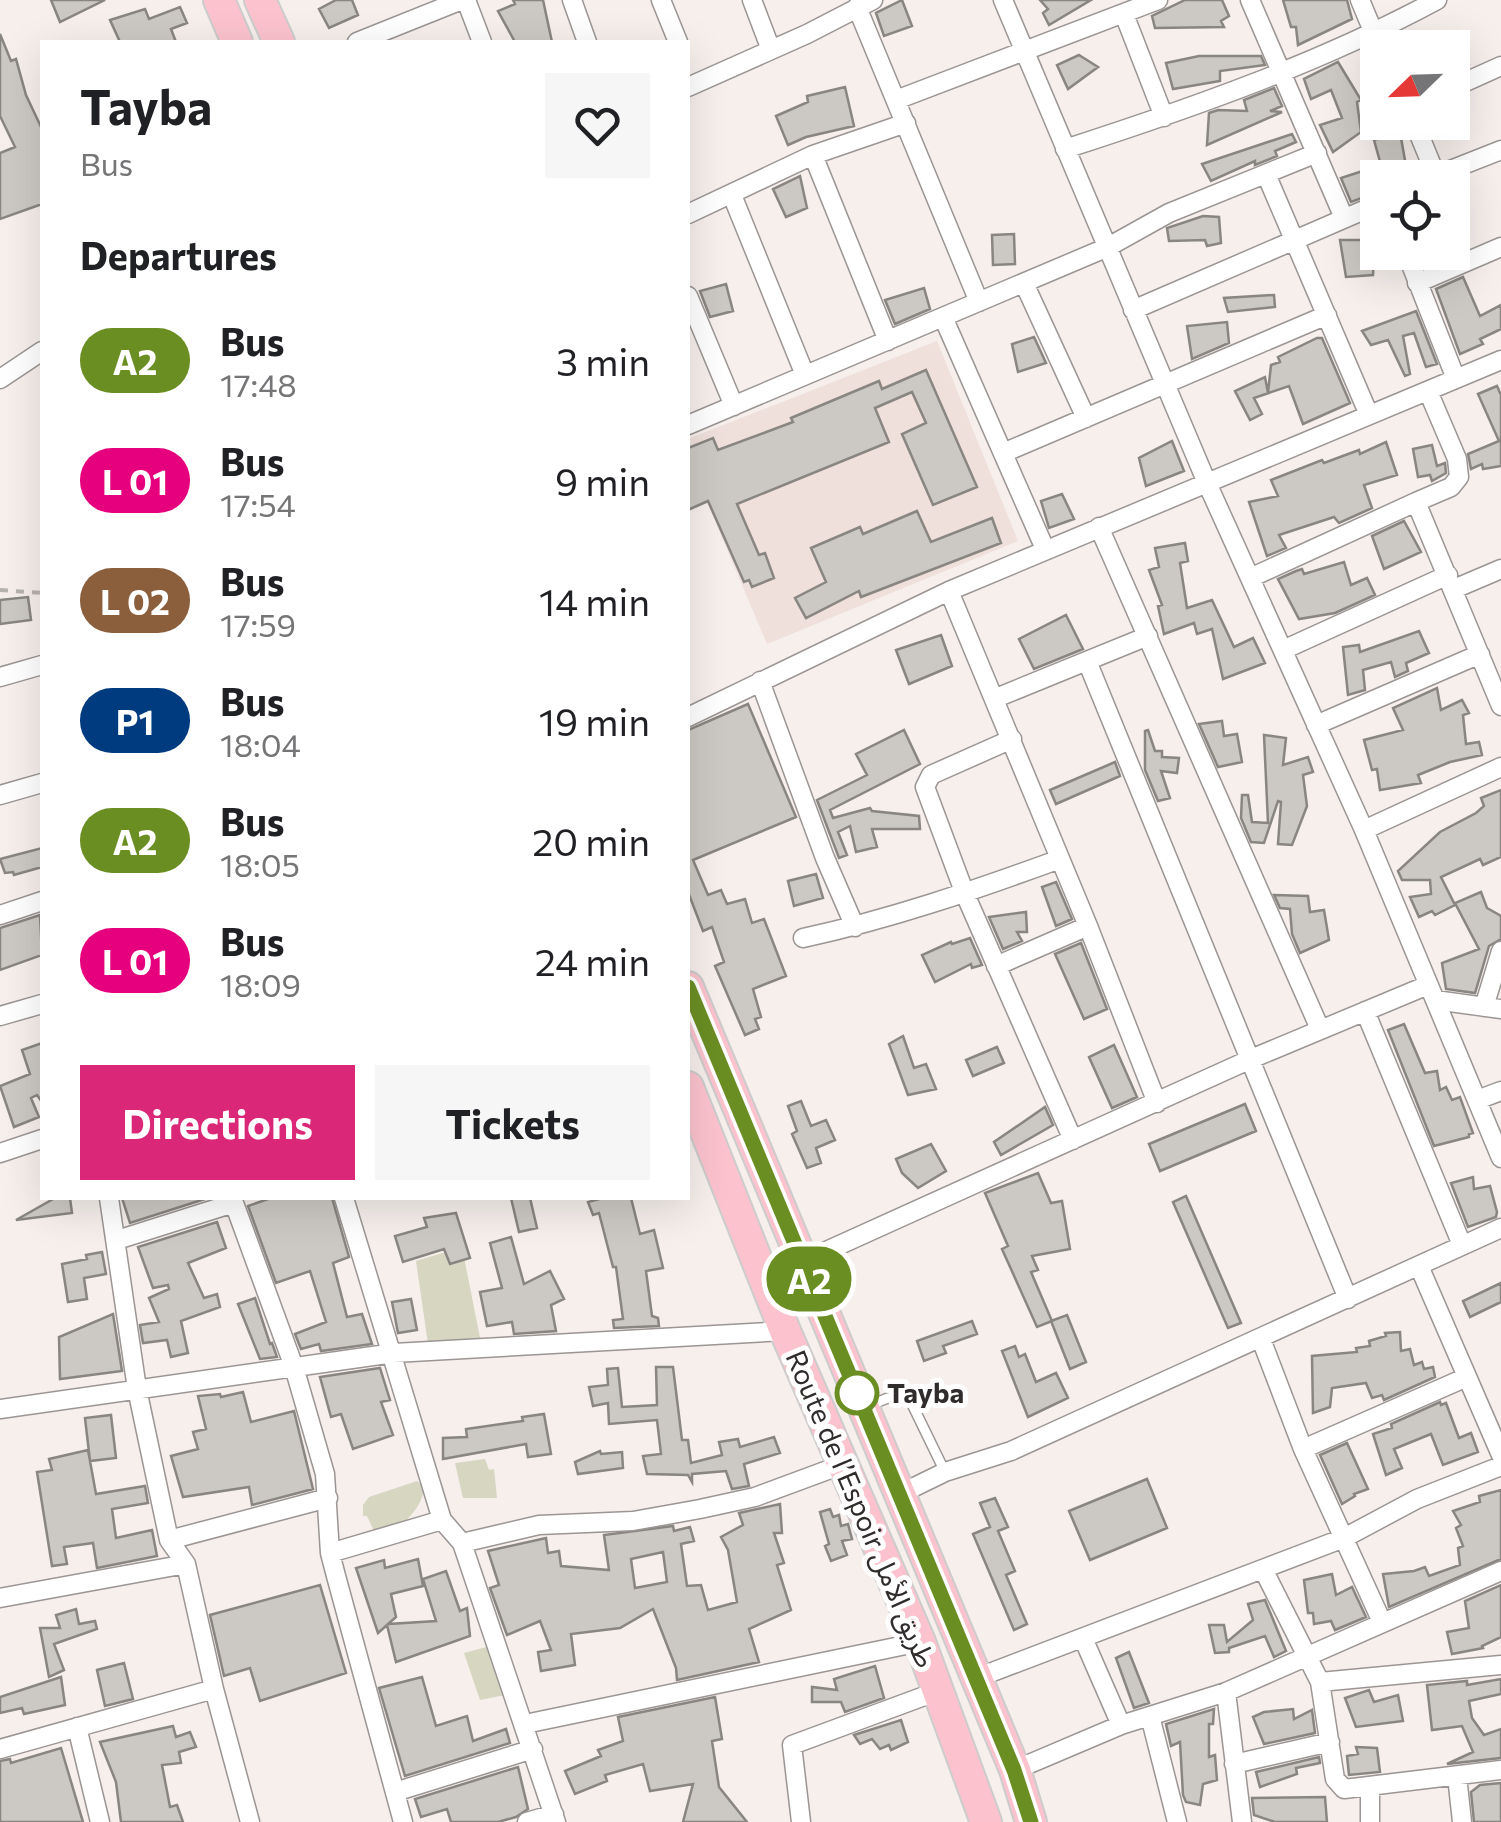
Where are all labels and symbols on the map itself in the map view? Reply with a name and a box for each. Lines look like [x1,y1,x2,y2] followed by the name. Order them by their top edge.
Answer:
[1360,30,1470,140] north arrow
[764,1246,854,1312] line badge: A2
[778,1345,944,1673] street label: Route de l’Espoir طريق الأمل
[836,1372,878,1414] marker: Tayba
[887,1375,964,1409] place label: Tayba

